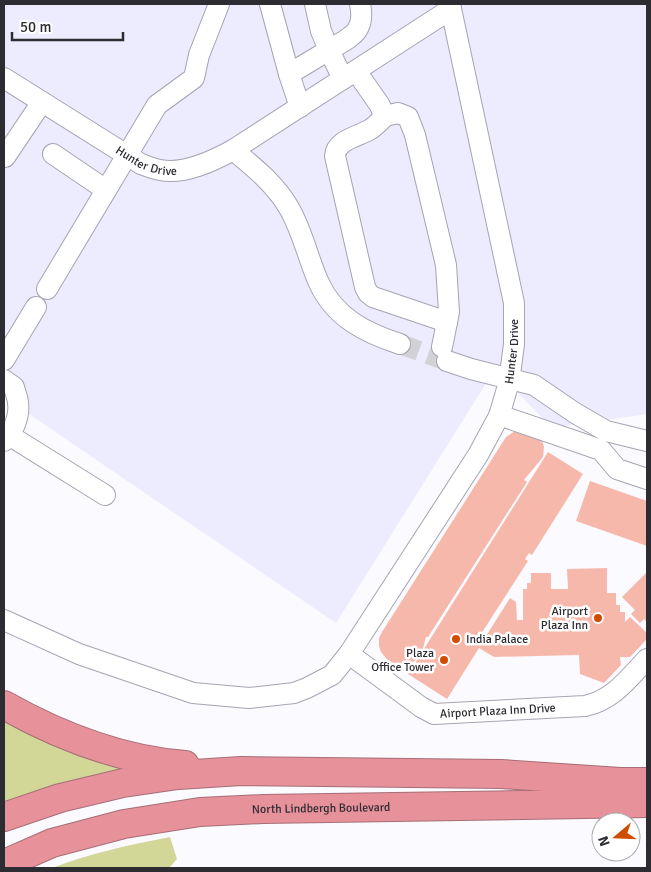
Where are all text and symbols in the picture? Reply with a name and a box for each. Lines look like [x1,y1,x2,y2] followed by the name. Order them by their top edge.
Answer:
[12,10,124,42] scale bar
[20,18,51,36] text: 50 m
[113,143,177,179] street label: Hunter Drive
[501,319,522,385] street label: Hunter Drive
[541,604,588,633] place label: Airport Plaza Inn
[592,612,604,624] marker: Airport Plaza Inn
[466,632,528,647] place label: India Palace
[450,633,462,645] marker: India Palace
[371,646,435,675] place label: Plaza Office Tower
[438,654,450,666] marker: Plaza Office Tower
[440,700,556,721] street label: Airport Plaza Inn Drive
[252,800,390,817] street label: North Lindbergh Boulevard
[591,812,641,862] north arrow
[595,834,614,848] text: N

